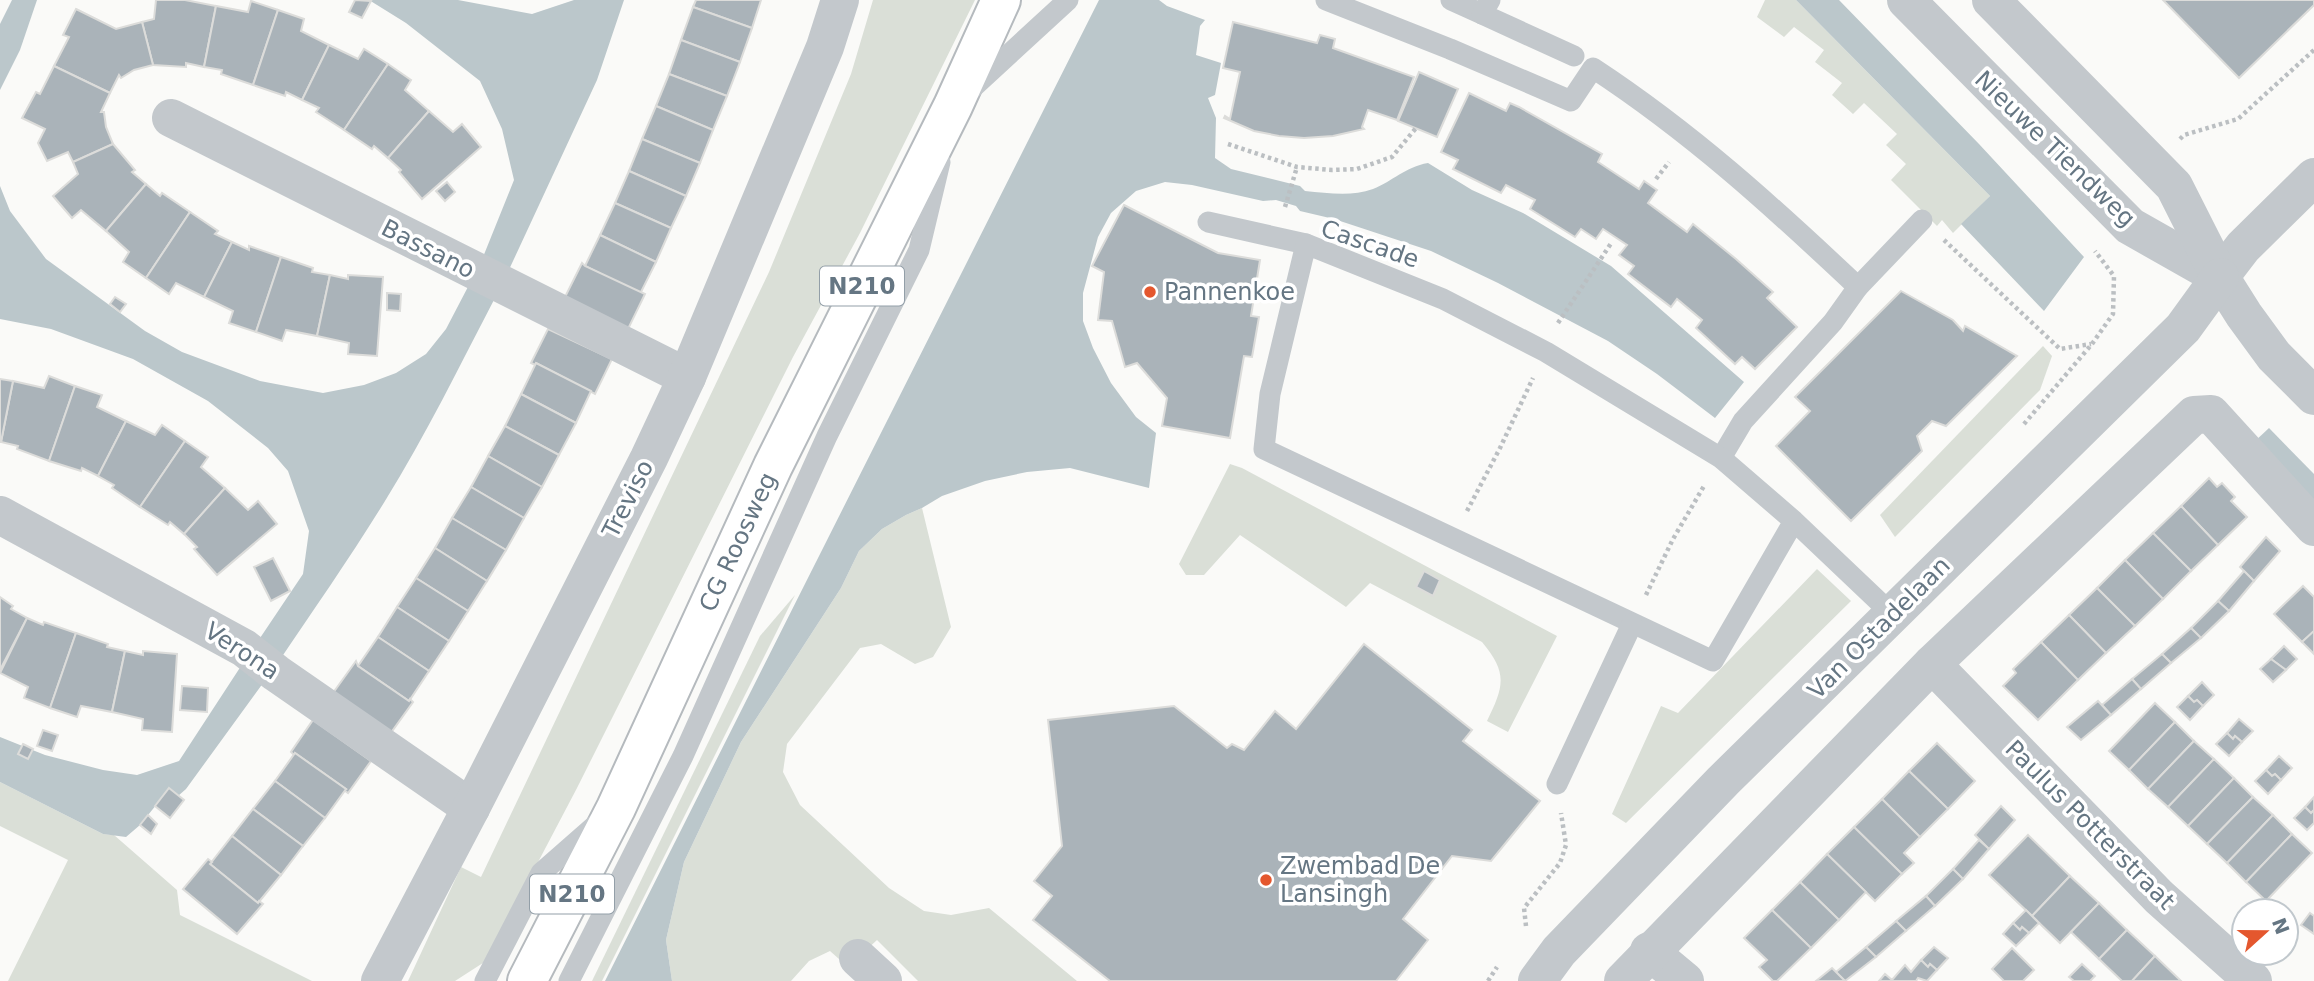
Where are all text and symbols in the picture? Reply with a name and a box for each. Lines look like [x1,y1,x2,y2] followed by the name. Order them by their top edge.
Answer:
[1969,65,2141,233] street label: Nieuwe Tiendweg
[377,214,479,284] street label: Bassano
[1317,214,1423,274] street label: Cascade
[820,266,904,306] road number: N210
[1164,278,1295,306] place label: Pannenkoe
[1142,284,1158,300] marker: Pannenkoe
[596,456,659,543] street label: Treviso
[694,468,782,616] street label: CG Roosweg
[1802,551,1956,705] street label: Van Ostadelaan
[199,617,285,685] street label: Verona
[2000,735,2180,915] street label: Paulus Potterstraat
[1280,852,1440,908] place label: Zwembad De Lansingh
[1258,872,1274,888] marker: Zwembad De Lansingh
[530,874,614,914] road number: N210
[2230,897,2300,967] north arrow
[2268,915,2294,937] text: N

